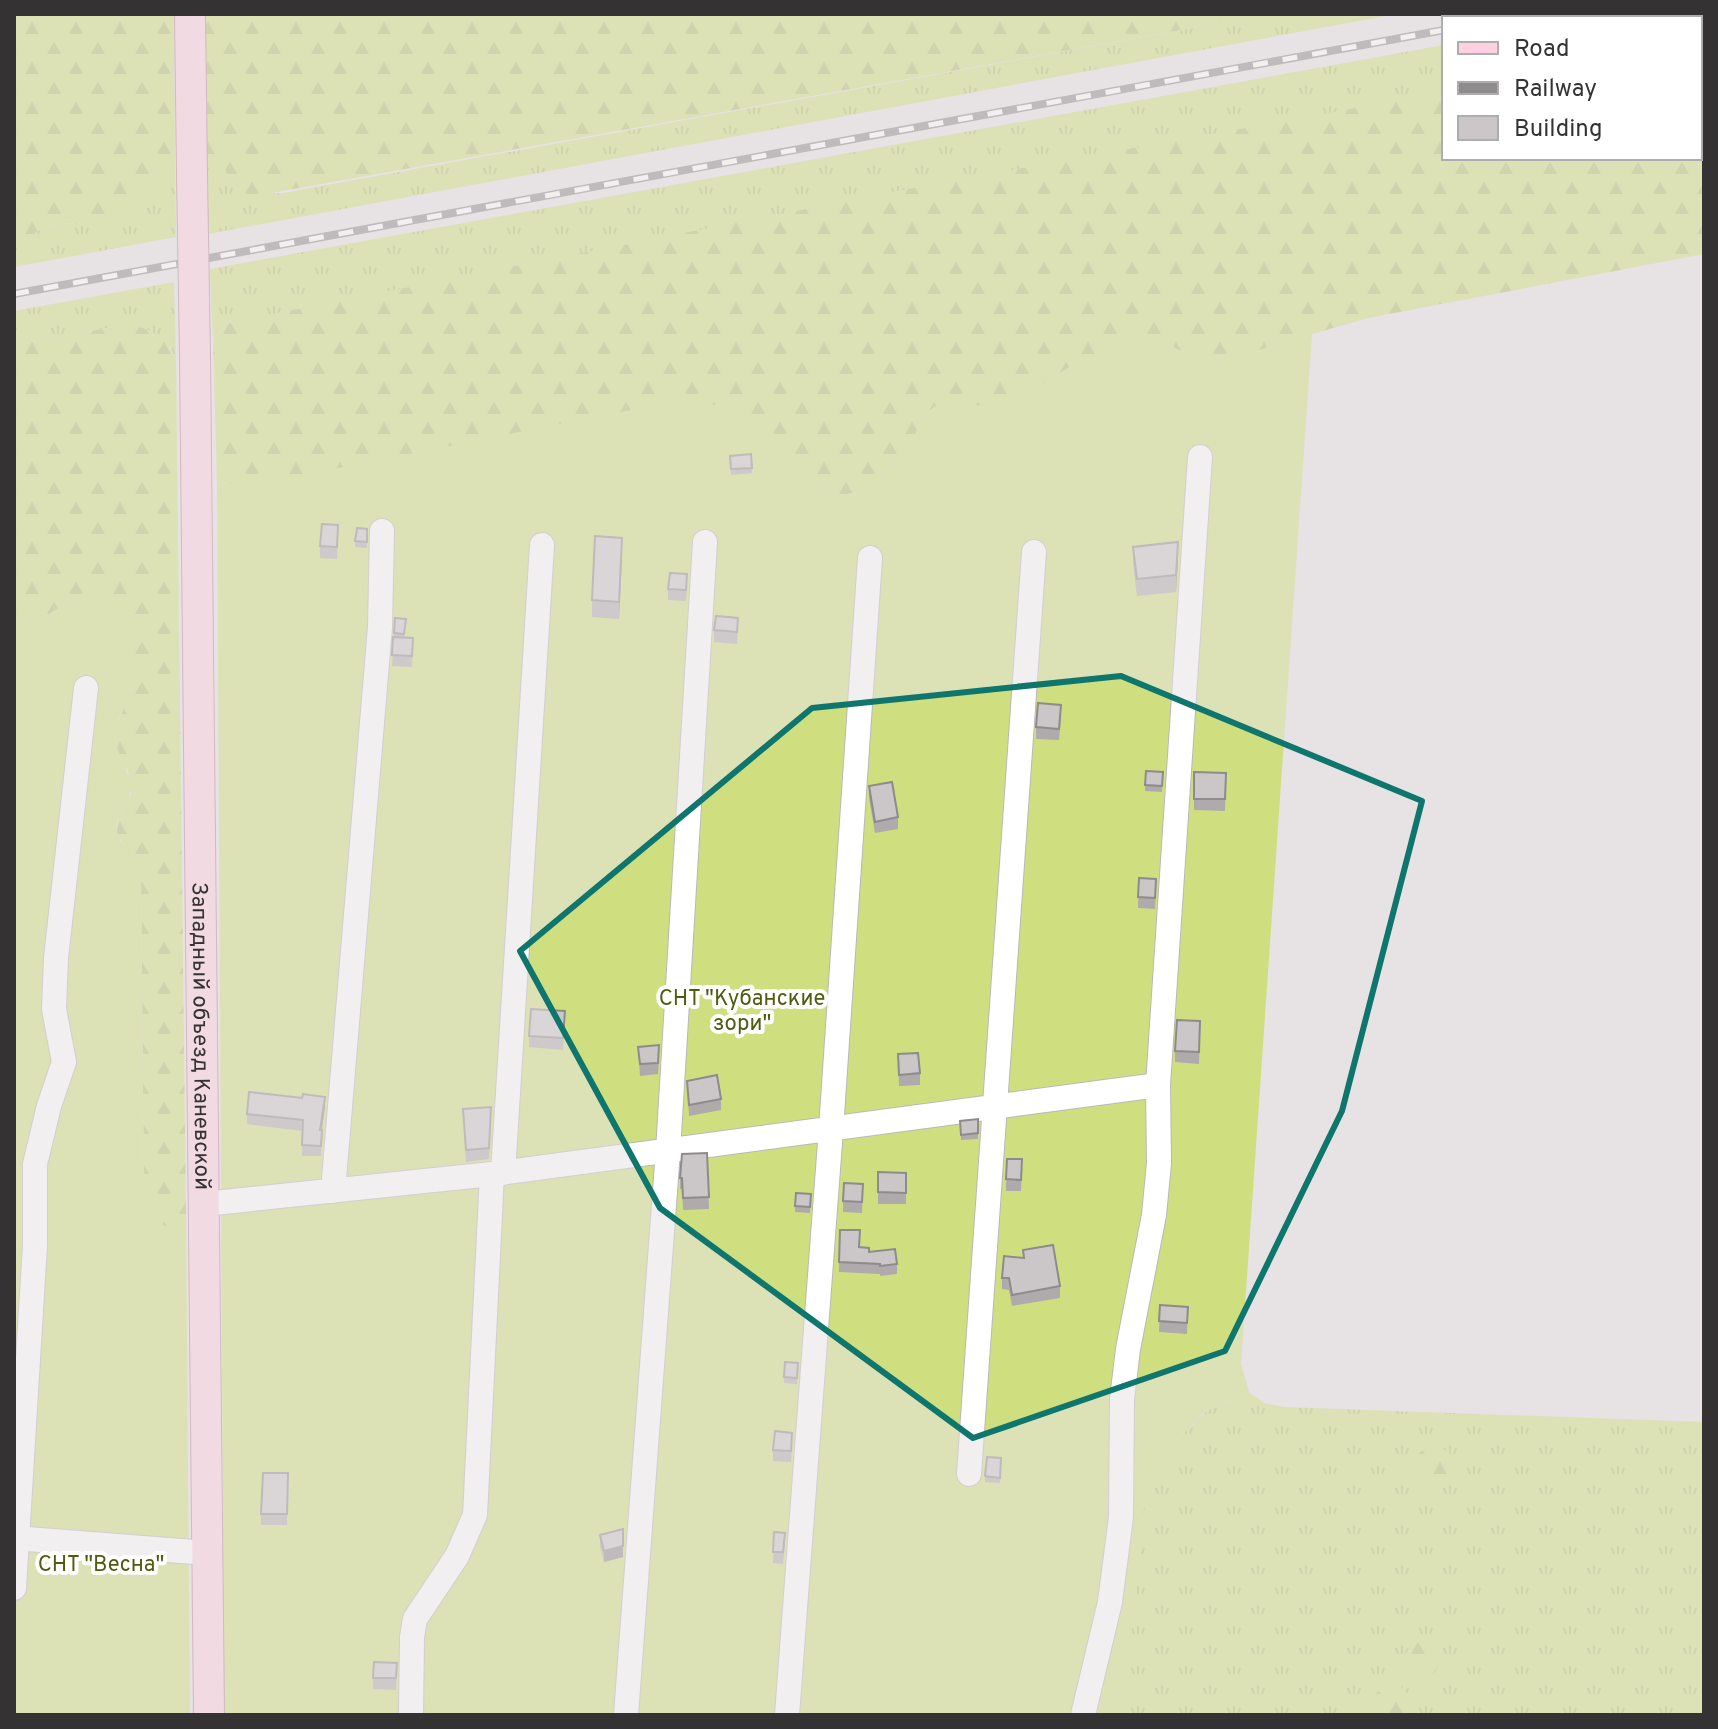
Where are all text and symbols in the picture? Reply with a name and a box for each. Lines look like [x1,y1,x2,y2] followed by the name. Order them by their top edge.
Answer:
[1442,16,1702,160] legend
[1514,35,1570,65] text: Road
[1514,75,1597,105] text: Railway
[1514,115,1603,145] text: Building
[184,882,215,1190] street label: Западный объезд Каневской
[659,986,825,1038] park label: СНТ "Кубанские зори"
[38,1552,164,1579] park label: СНТ "Весна"

